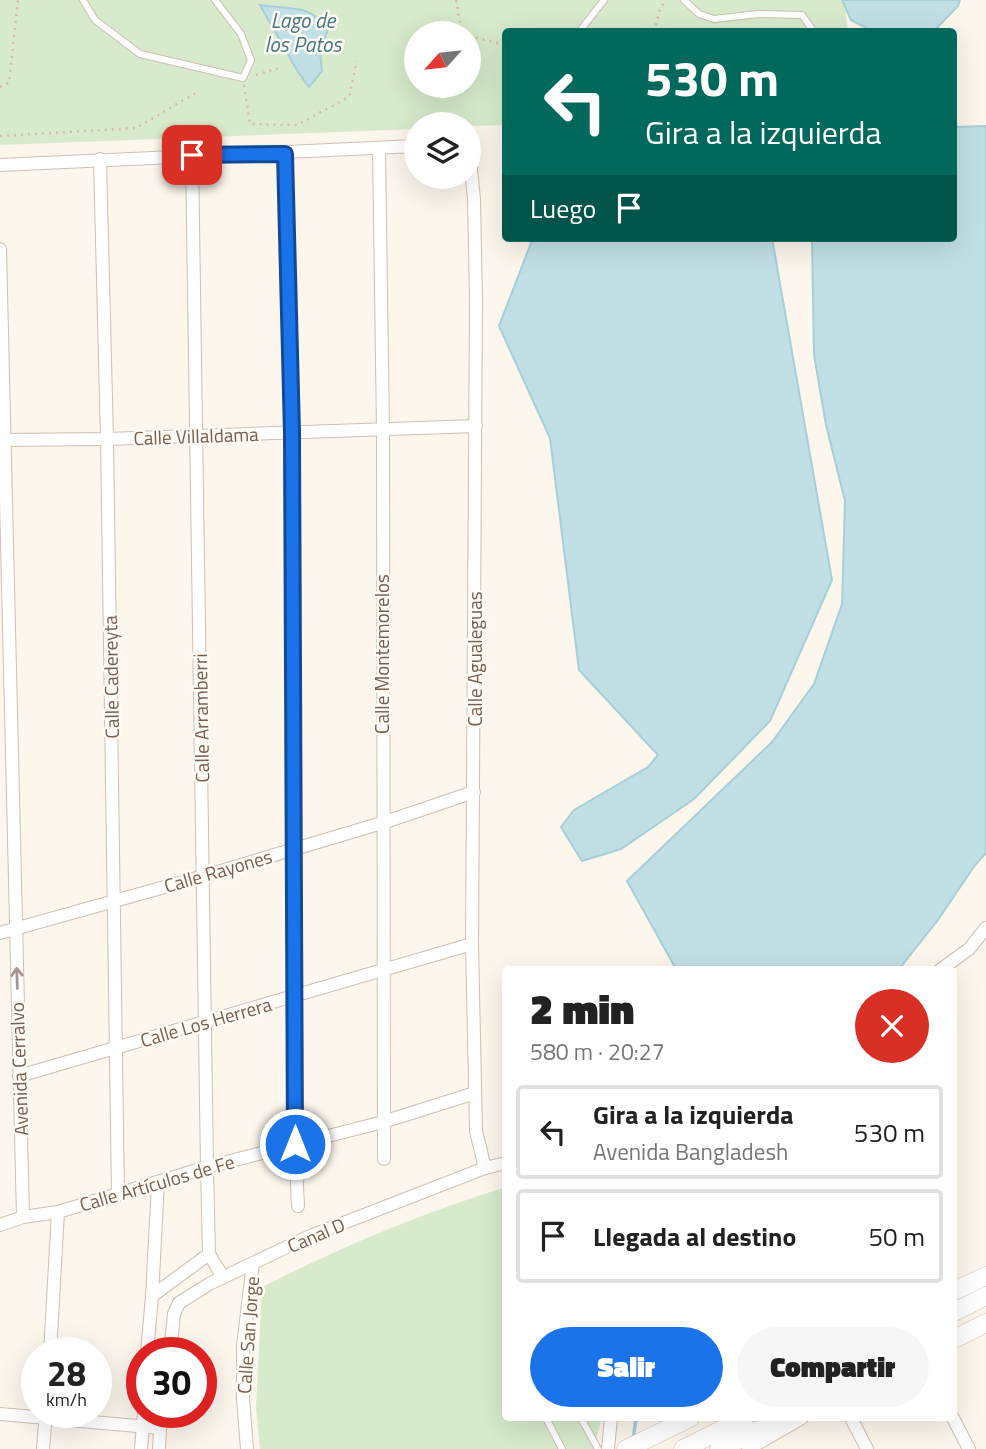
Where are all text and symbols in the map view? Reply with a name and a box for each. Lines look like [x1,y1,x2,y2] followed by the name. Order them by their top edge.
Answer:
[265,4,343,60] water label: Lago de los Patos
[404,21,481,98] north arrow
[404,21,481,189] map controls
[645,40,779,115] text: 530 m
[530,56,621,147] icon: left
[645,108,881,156] text: Gira a la izquierda
[404,112,481,189] button: layers
[162,125,222,185] pin
[173,136,211,174] icon: arrive
[530,189,596,228] text: Luego
[610,189,648,227] icon: arrive
[133,419,260,452] street label: Calle Villaldama
[367,574,396,734] street label: Calle Montemorelos
[460,591,489,727] street label: Calle Agualeguas
[95,615,126,739] street label: Calle Cadereyta
[185,653,216,783] street label: Calle Arramberri
[160,841,275,900] street label: Calle Rayones
[10,966,23,989] one-way arrow
[530,976,634,1040] text: 2 min
[137,989,275,1054] street label: Calle Los Herrera
[855,989,929,1063] button: close
[2,1002,35,1136] street label: Avenida Cerralvo
[530,1034,665,1069] text: 580 m · 20:27
[593,1095,794,1134] text: Gira a la izquierda
[258,1107,332,1181] position arrow
[534,1113,572,1151] icon: left
[854,1113,925,1152] text: 530 m
[593,1134,788,1169] text: Avenida Bangladesh
[76,1147,238,1219] street label: Calle Artículos de Fe
[282,1209,349,1260] street label: Canal D
[534,1217,572,1255] icon: arrive
[593,1217,796,1256] text: Llegada al destino
[868,1217,925,1256] text: 50 m
[229,1275,266,1395] street label: Calle San Jorge
[530,1327,723,1407] button: Salir
[737,1327,929,1407] button: Compartir
[126,1337,217,1428] speed limit sign: 30
[47,1346,86,1400] text: 28
[46,1386,87,1413] text: km/h

